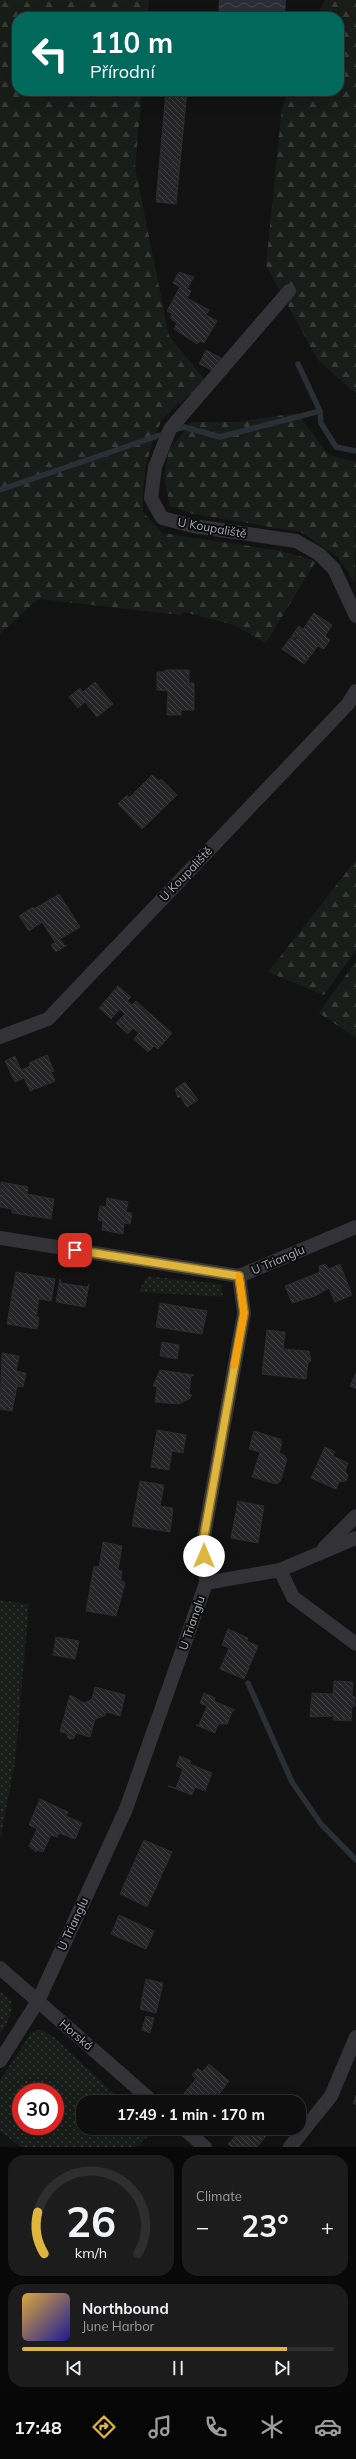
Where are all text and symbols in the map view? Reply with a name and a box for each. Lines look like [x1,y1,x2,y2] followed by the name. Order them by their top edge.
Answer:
[90,25,173,60] text: 110 m
[24,28,76,80] icon: left
[90,60,155,83] text: Přírodní
[176,514,248,541] street label: U Koupaliště
[156,843,215,904] street label: U Koupaliště
[58,1233,92,1267] pin
[64,1239,86,1261] icon: arrive
[249,1242,307,1278] street label: U Trianglu
[183,1535,225,1577] position arrow
[175,1594,208,1652] street label: U Trianglu
[54,1895,91,1953] street label: U Trianglu
[56,2016,96,2053] street label: Horská
[12,2083,64,2135] speed limit sign: 30
[117,2105,265,2124] text: 17:49 · 1 min · 170 m
[196,2188,242,2204] text: Climate
[66,2194,116,2246] text: 26
[241,2207,289,2245] text: 23°
[196,2213,209,2241] text: −
[321,2213,334,2241] text: +
[75,2243,107,2261] text: km/h
[82,2299,169,2318] text: Northbound
[82,2318,154,2334] text: June Harbor
[63,2357,85,2379] icon: previous
[167,2357,189,2379] icon: pause
[271,2357,293,2379] icon: next
[90,2413,118,2441] icon: directions
[146,2413,174,2441] icon: music
[202,2413,230,2441] icon: phone
[258,2413,286,2441] icon: climate
[314,2413,342,2441] icon: car
[14,2416,62,2439] text: 17:48

